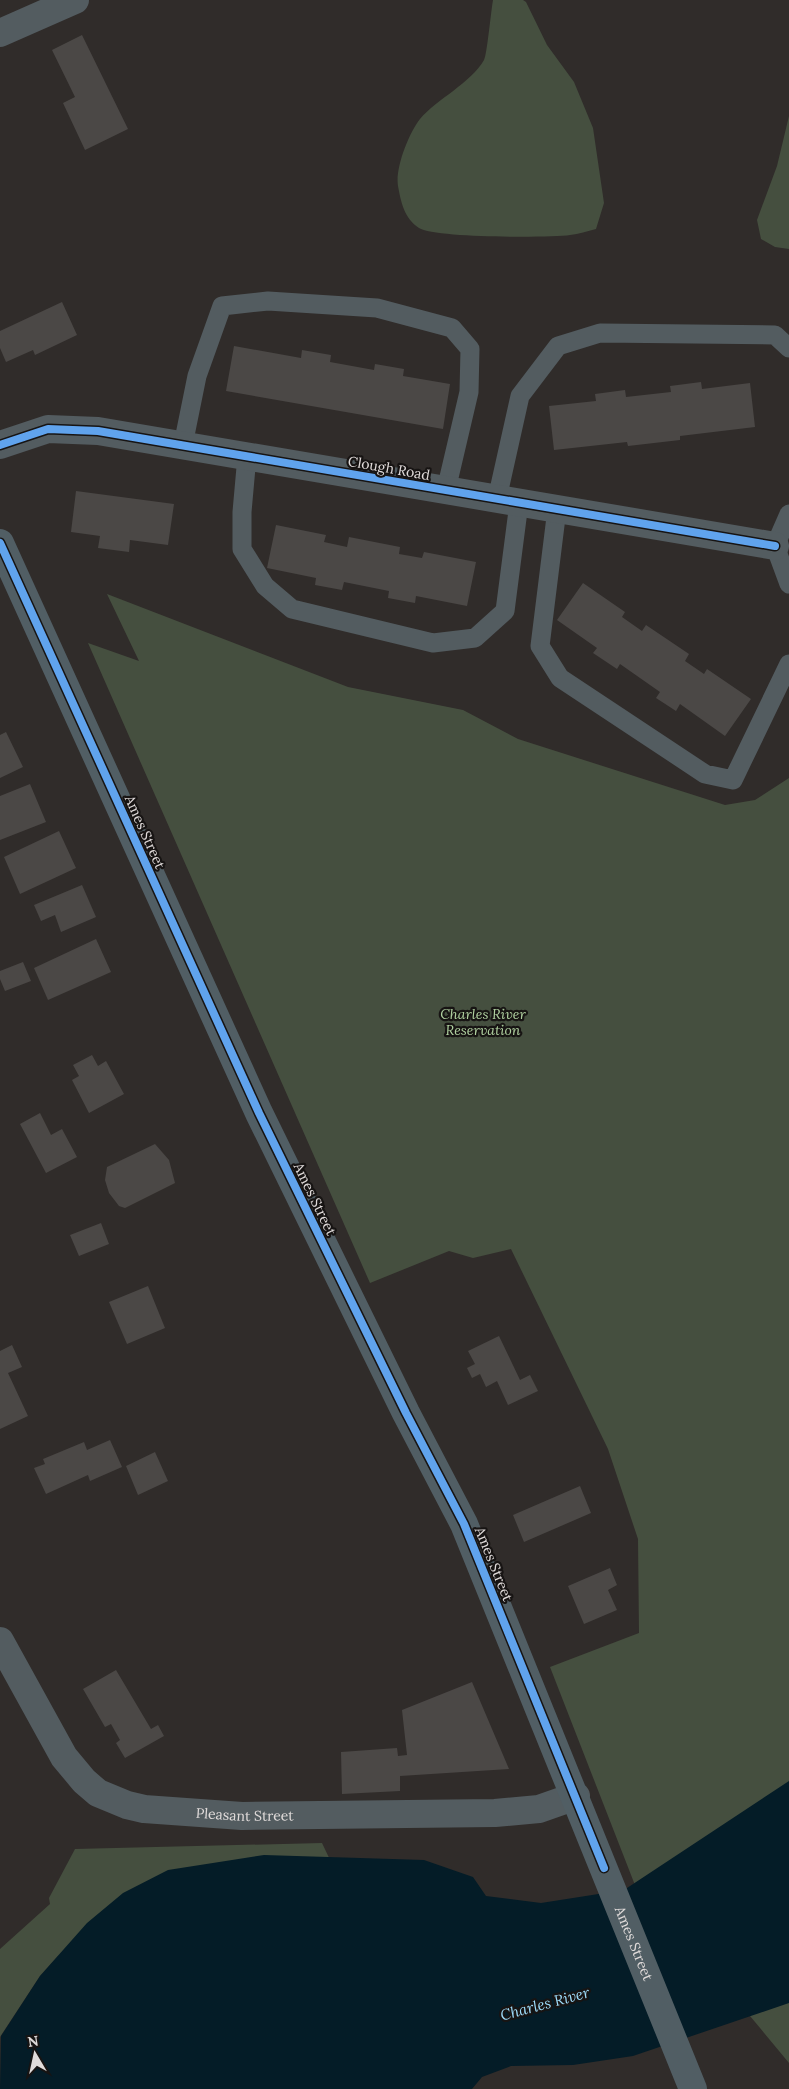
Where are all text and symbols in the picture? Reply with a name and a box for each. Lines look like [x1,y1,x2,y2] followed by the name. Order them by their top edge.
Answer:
[347,452,431,484] street label: Clough Road
[120,791,169,872] street label: Ames Street
[440,1005,526,1039] park label: Charles River Reservation
[289,1159,341,1239] street label: Ames Street
[471,1523,517,1604] street label: Ames Street
[195,1804,294,1825] street label: Pleasant Street
[610,1903,657,1984] street label: Ames Street
[498,1982,592,2025] water label: Charles River
[10,2029,60,2079] north arrow
[26,2031,40,2051] text: N

